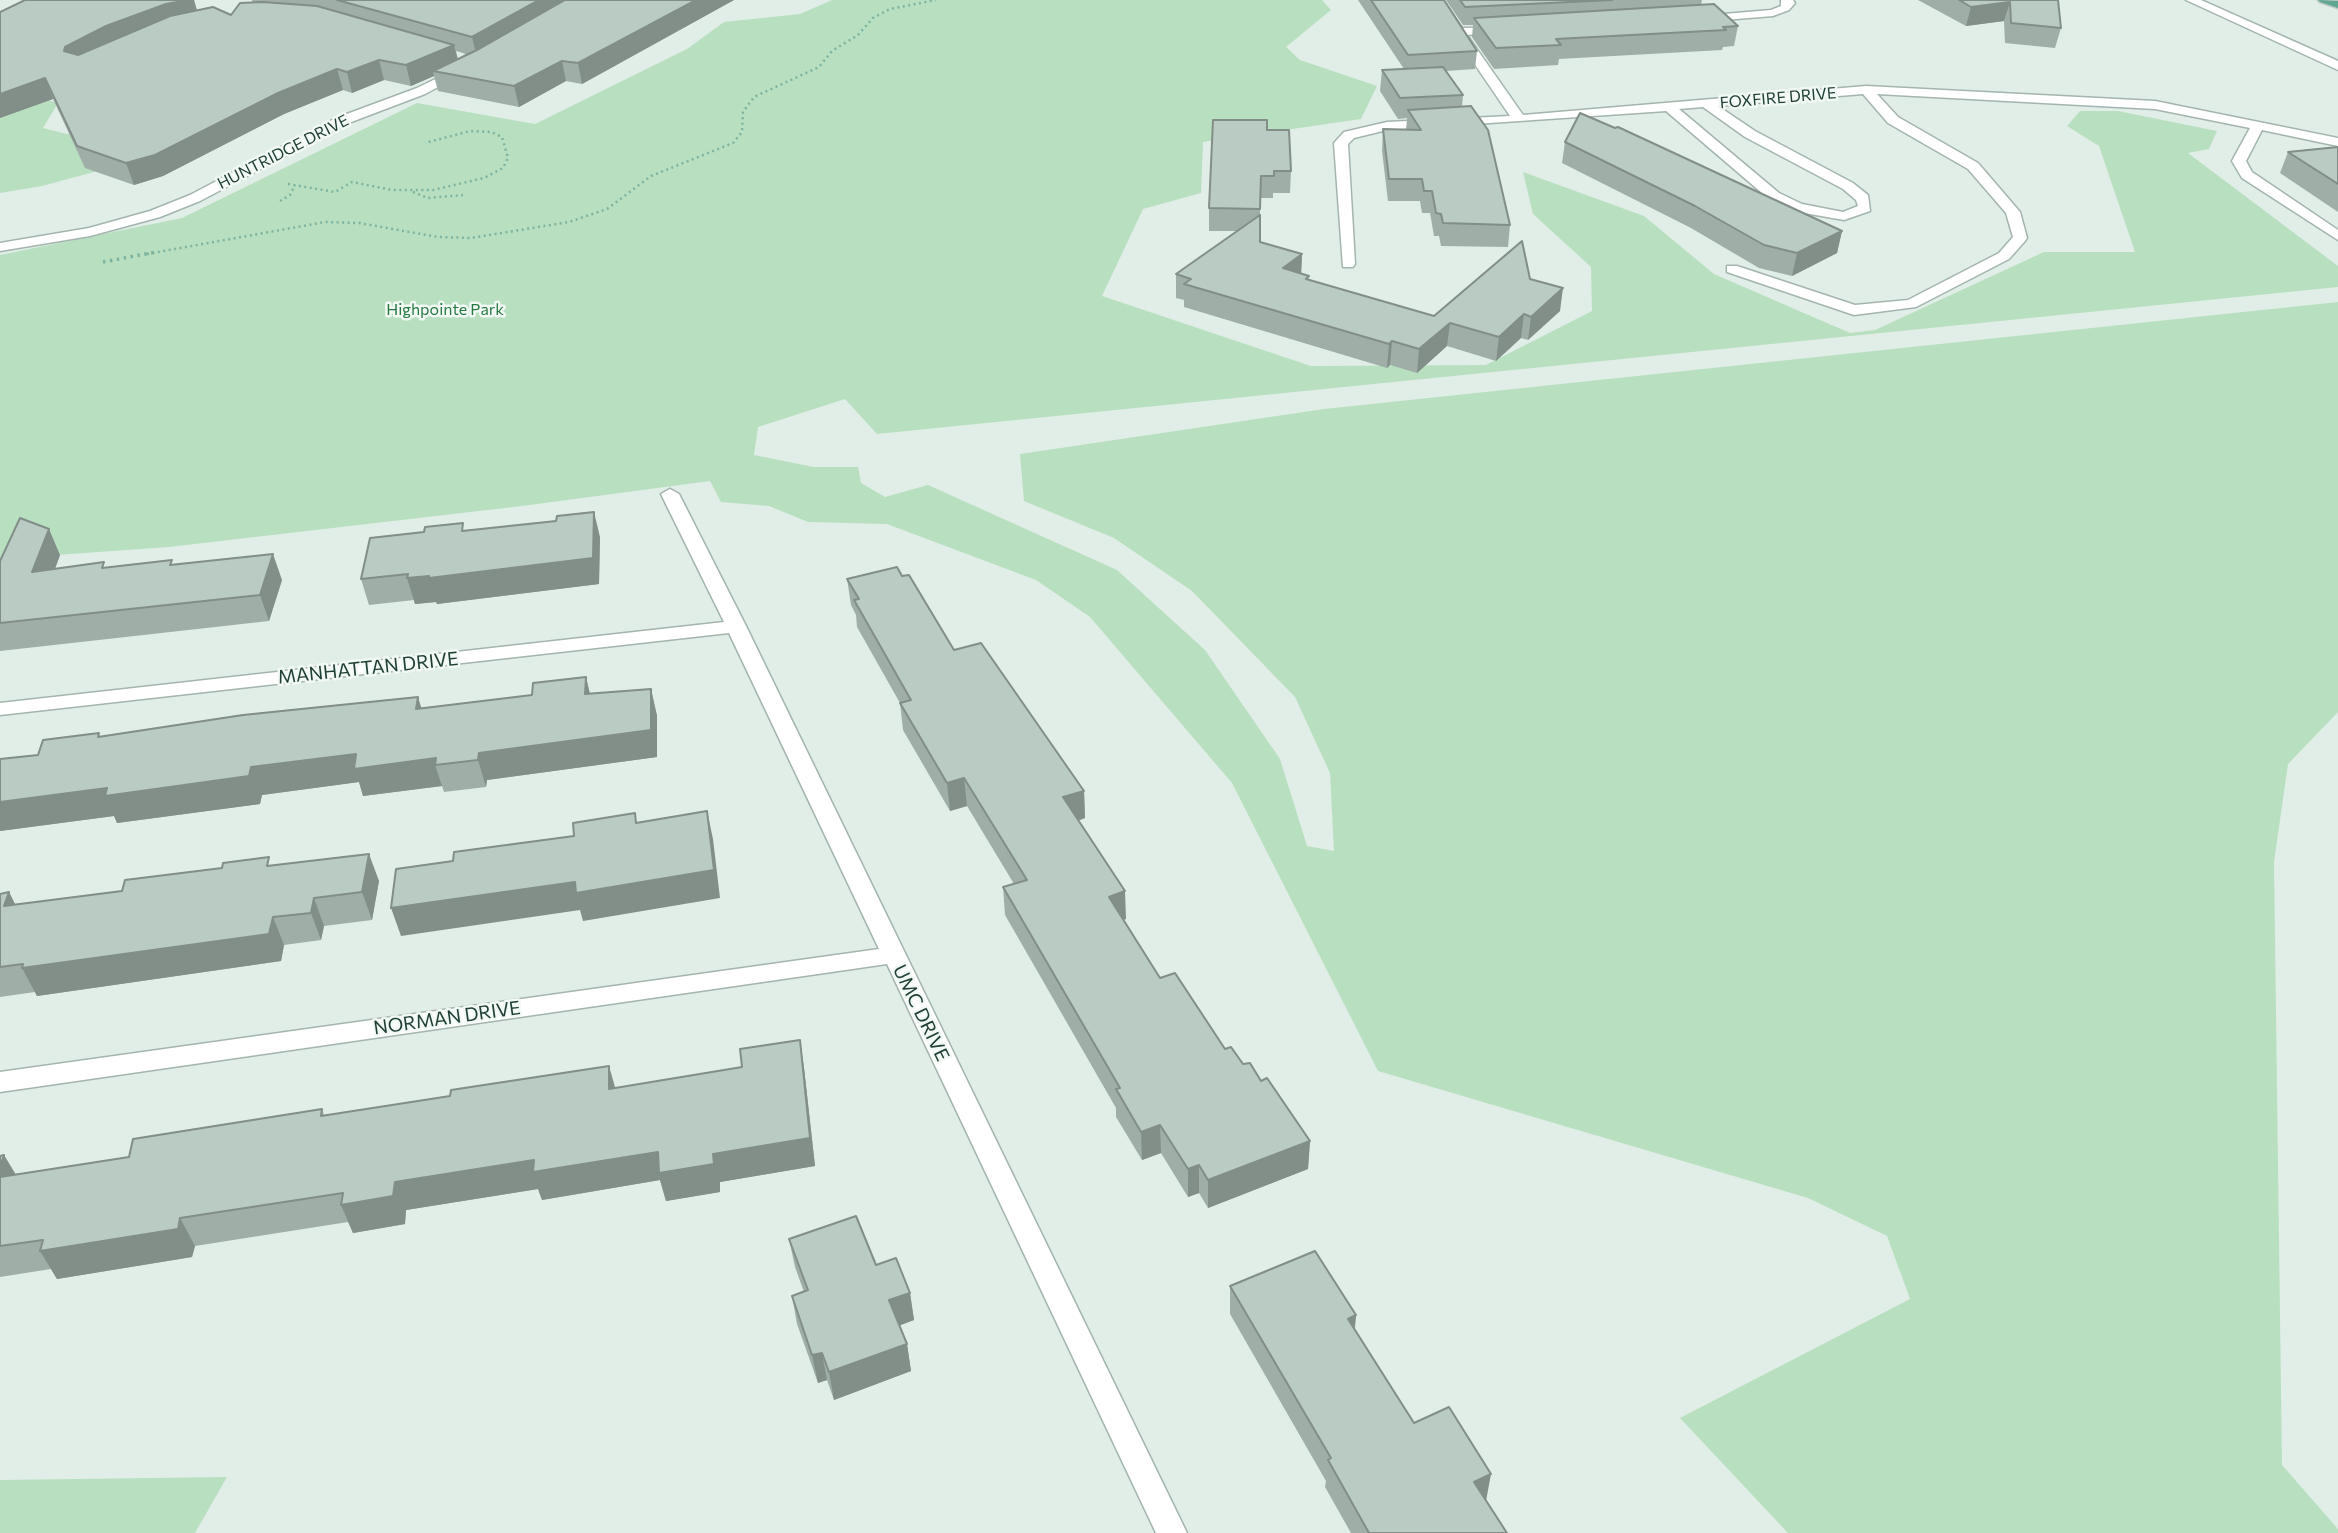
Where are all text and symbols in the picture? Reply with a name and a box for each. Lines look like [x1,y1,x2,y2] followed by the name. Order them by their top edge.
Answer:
[1719,83,1837,113] street label: FOXFIRE DRIVE
[214,111,352,193] street label: HUNTRIDGE DRIVE
[386,300,504,320] park label: Highpointe Park
[277,647,459,689] street label: MANHATTAN DRIVE
[888,961,954,1065] street label: UMC DRIVE
[372,996,522,1040] street label: NORMAN DRIVE

